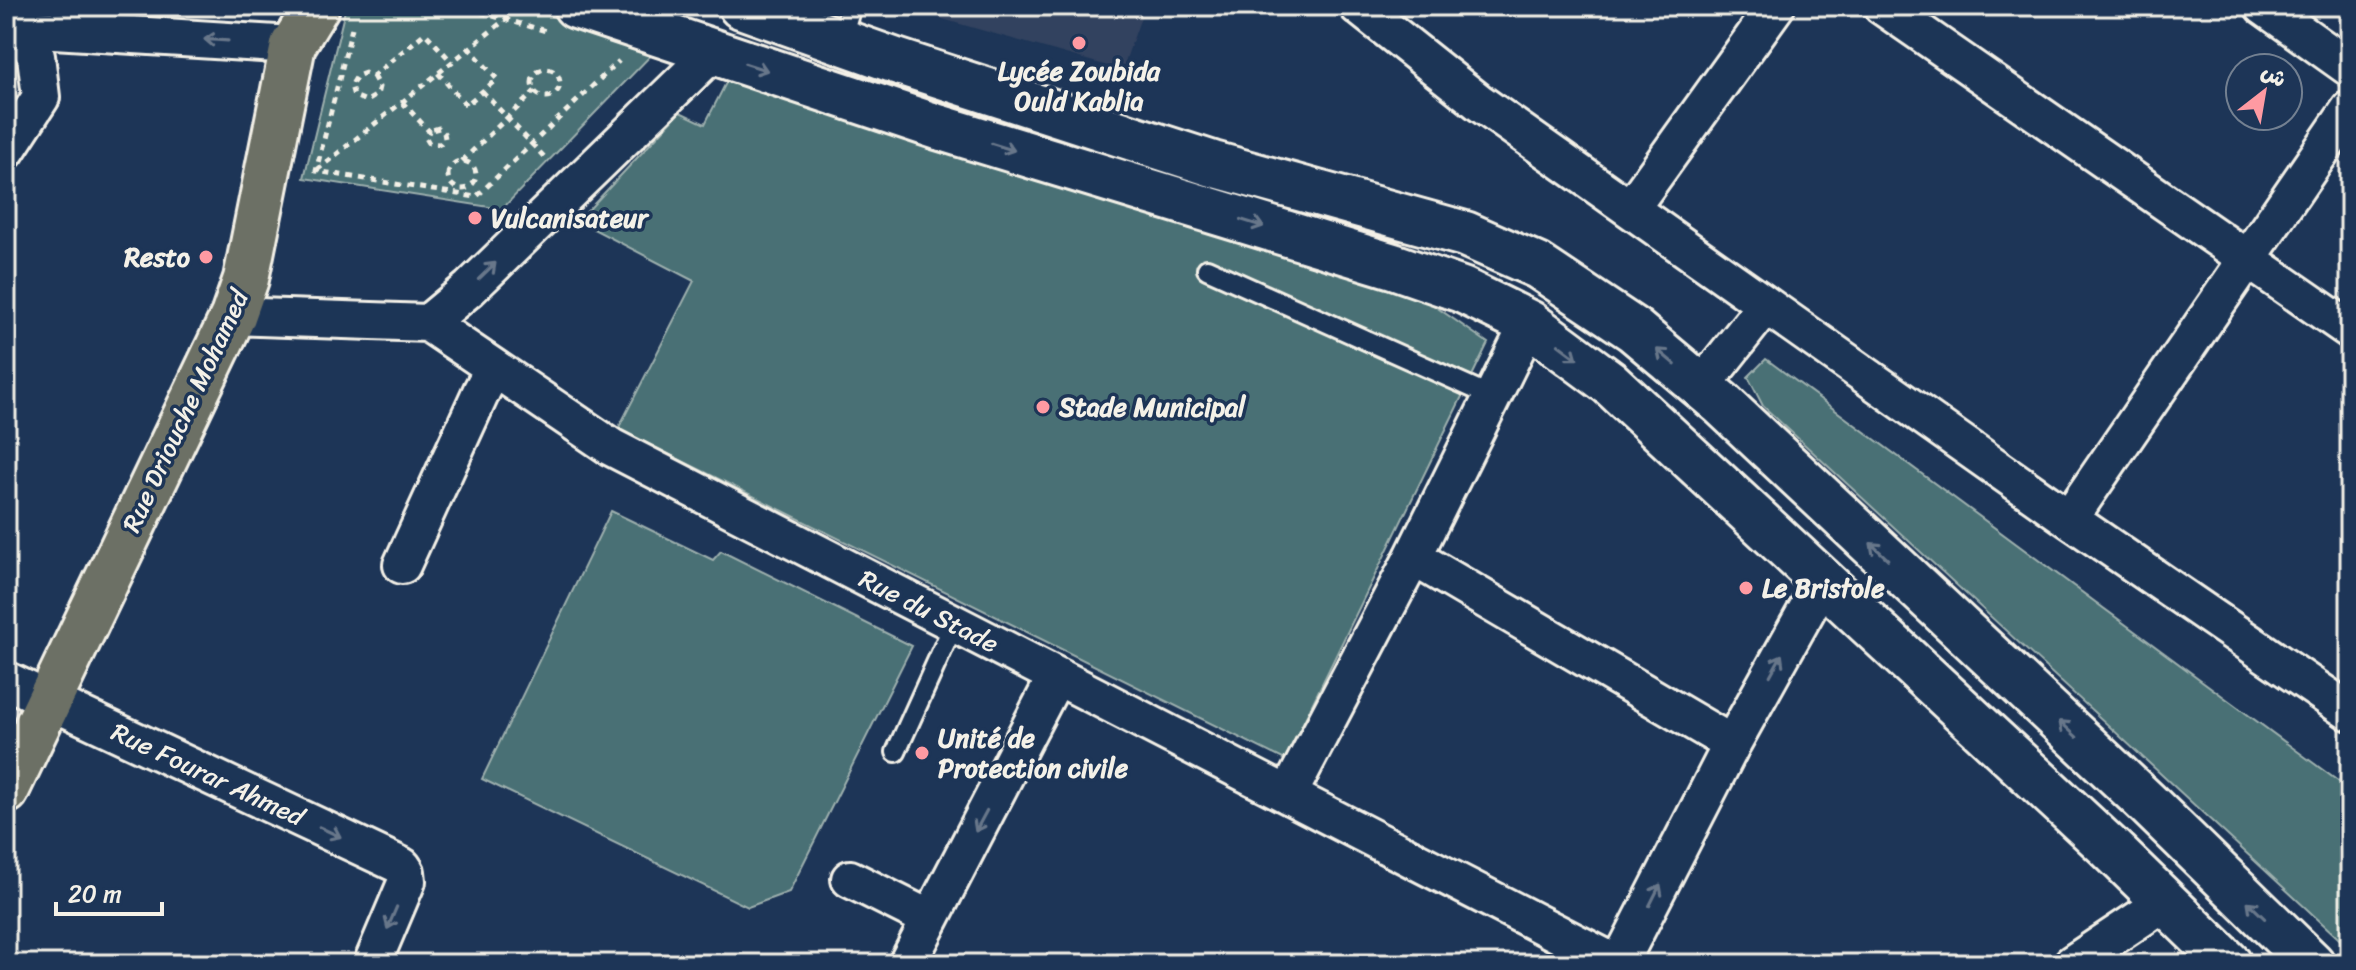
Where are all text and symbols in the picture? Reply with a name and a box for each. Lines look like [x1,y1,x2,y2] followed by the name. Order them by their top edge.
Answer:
[203,32,230,47] one-way arrow
[1070,34,1088,52] marker: Lycée Zoubida Ould Kablia
[998,48,1161,124] place label: Lycée Zoubida Ould Kablia
[2224,52,2304,132] north arrow
[2254,52,2294,98] text: ش
[743,60,768,75] one-way arrow
[990,140,1016,155] one-way arrow
[491,195,650,241] place label: Vulcanisateur
[466,209,484,227] marker: Vulcanisateur
[1239,217,1264,231] one-way arrow
[123,234,191,280] place label: Resto
[197,248,215,266] marker: Resto
[477,262,496,281] one-way arrow
[108,280,263,540] street label: Rue Driouche Mohamed
[1557,344,1578,361] one-way arrow
[1656,348,1677,366] one-way arrow
[1058,384,1247,430] place label: Stade Municipal
[1034,398,1052,416] marker: Stade Municipal
[1869,542,1889,561] one-way arrow
[851,556,1007,666] street label: Rue du Stade
[1762,565,1885,611] place label: Le Bristole
[1737,579,1755,597] marker: Le Bristole
[1768,654,1784,677] one-way arrow
[104,709,314,840] street label: Rue Fourar Ahmed
[938,715,1129,791] place label: Unité de Protection civile
[2059,721,2079,739] one-way arrow
[913,744,931,762] marker: Unité de Protection civile
[973,808,989,832] one-way arrow
[318,825,342,840] one-way arrow
[56,866,162,916] scale bar
[68,873,122,915] text: 20 m
[1647,883,1663,907] one-way arrow
[2246,900,2266,919] one-way arrow
[383,906,398,930] one-way arrow

